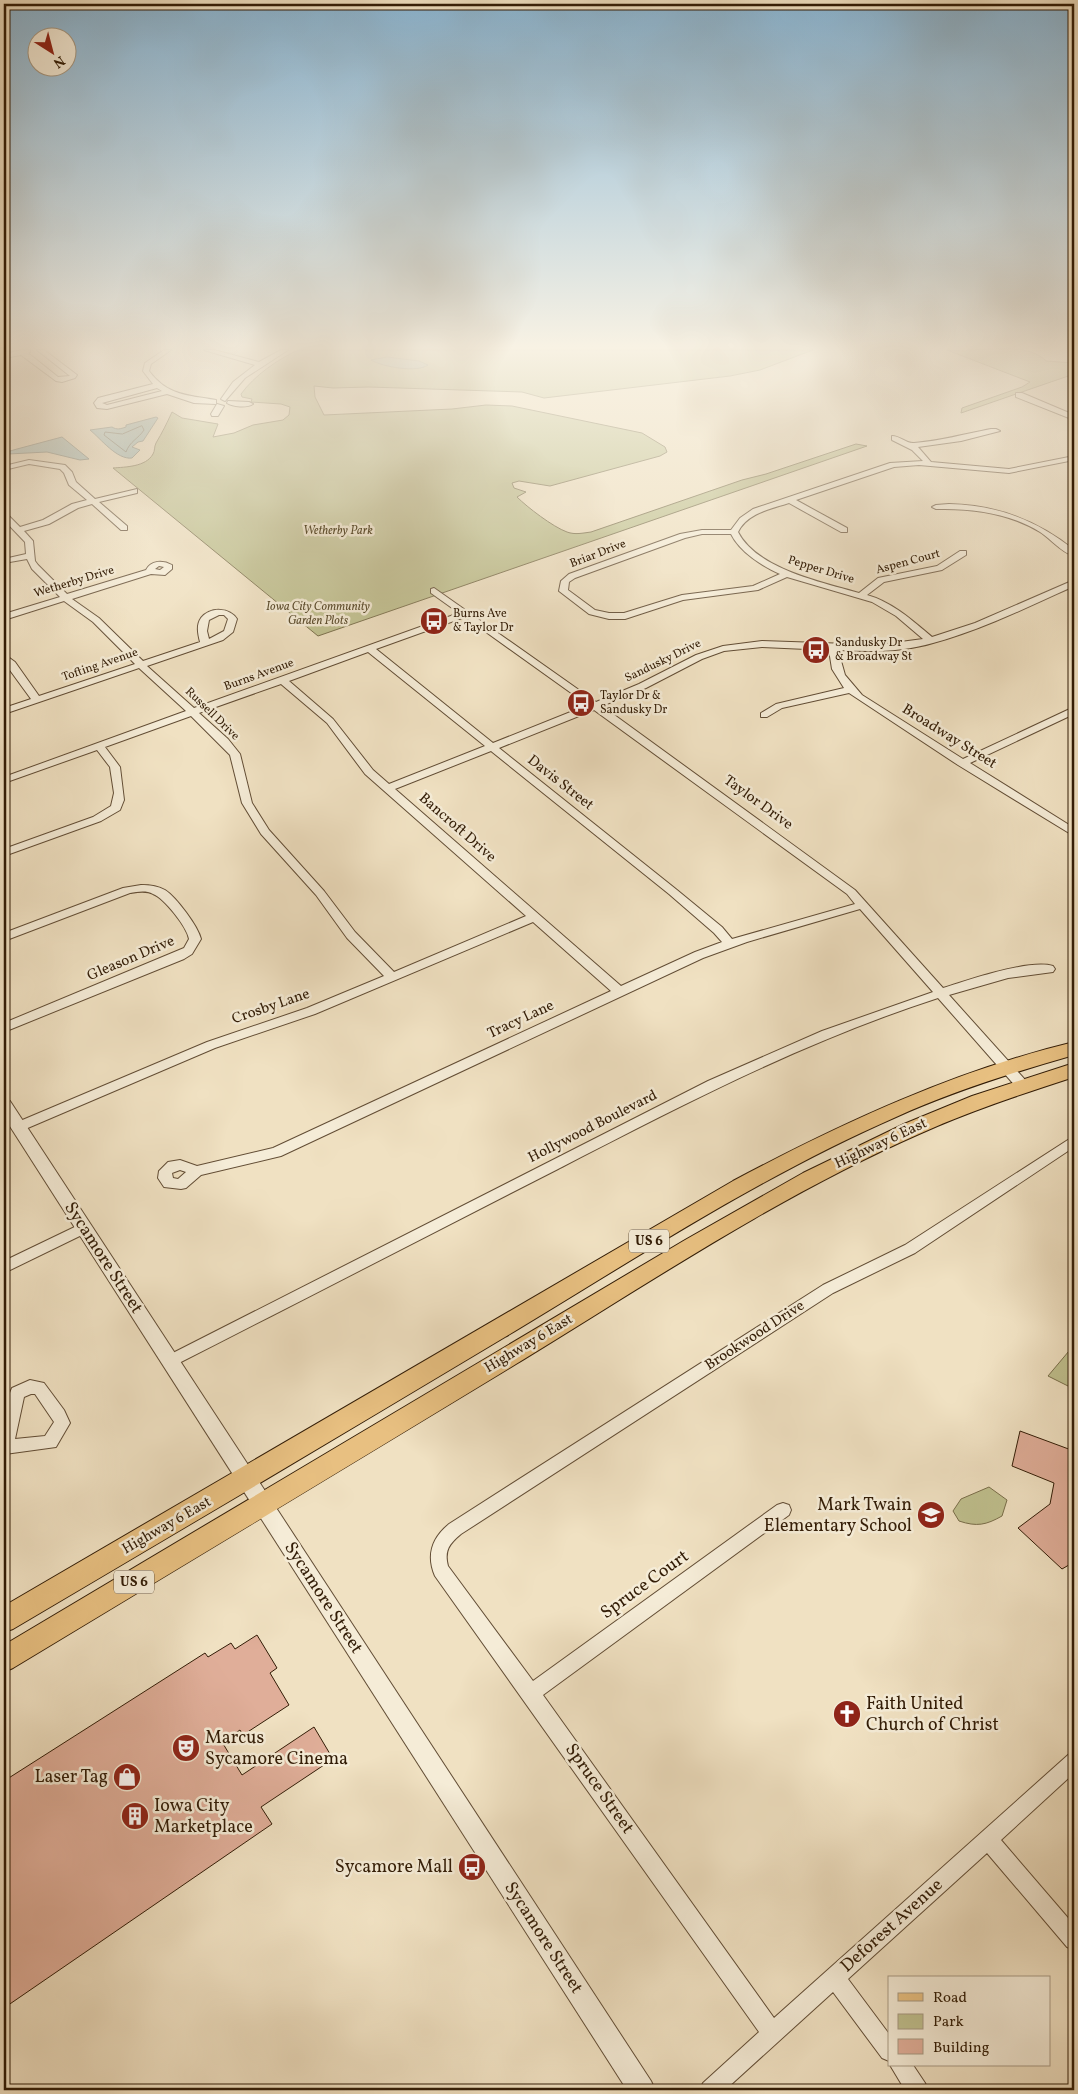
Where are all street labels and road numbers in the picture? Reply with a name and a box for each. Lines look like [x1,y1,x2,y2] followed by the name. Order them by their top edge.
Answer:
[568,536,629,572] street label: Briar Drive
[874,546,942,578] street label: Aspen Court
[786,552,856,588] street label: Pepper Drive
[32,562,116,602] street label: Wetherby Drive
[622,636,704,686] street label: Sandusky Drive
[60,644,140,685] street label: Tofting Avenue
[222,655,296,695] street label: Burns Avenue
[181,684,243,744] street label: Russell Drive
[898,699,1000,775] street label: Broadway Street
[522,750,598,816] street label: Davis Street
[719,771,797,835] street label: Taylor Drive
[414,788,500,868] street label: Bancroft Drive
[84,931,178,987] street label: Gleason Drive
[229,984,313,1030] street label: Crosby Lane
[484,995,558,1045] street label: Tracy Lane
[525,1085,661,1169] street label: Hollywood Boulevard
[831,1113,931,1175] street label: Highway 6 East
[57,1197,149,1319] street label: Sycamore Street
[629,1230,669,1252] road number: US 6
[701,1296,809,1376] street label: Brookwood Drive
[481,1309,577,1379] street label: Highway 6 East
[119,1492,215,1560] street label: Highway 6 East
[277,1537,369,1659] street label: Sycamore Street
[596,1544,694,1626] street label: Spruce Court
[114,1570,154,1594] road number: US 6
[559,1739,639,1839] street label: Spruce Street
[835,1873,949,1979] street label: Deforest Avenue
[497,1877,589,1999] street label: Sycamore Street

